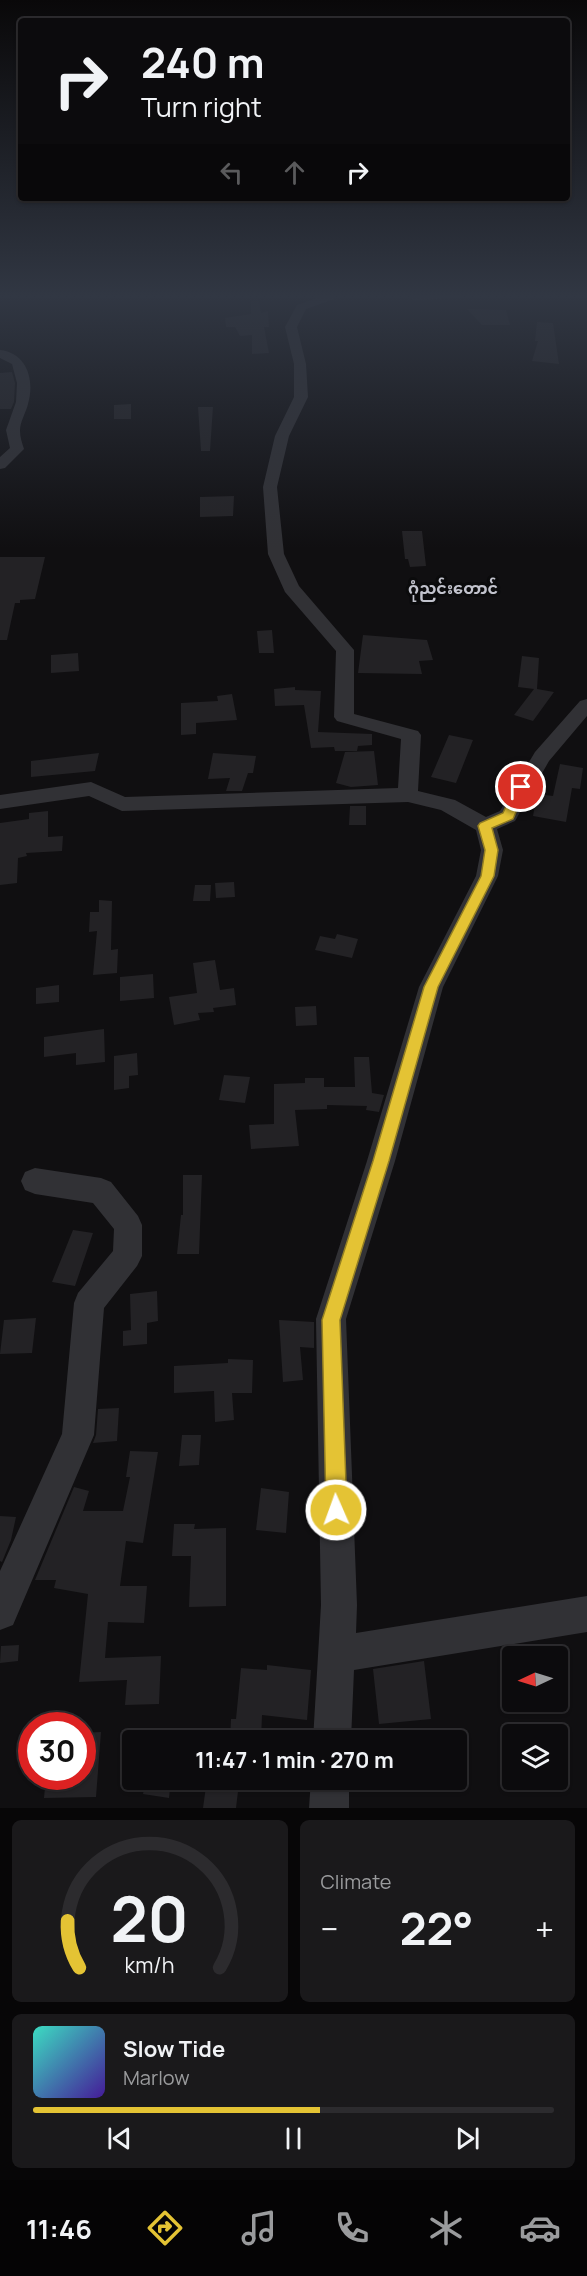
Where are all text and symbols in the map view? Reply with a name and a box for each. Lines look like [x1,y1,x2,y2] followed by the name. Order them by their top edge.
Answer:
[141,33,265,91] text: 240 m
[42,42,120,120] icon: right
[141,88,262,125] text: Turn right
[215,156,248,189] icon: left
[278,156,311,189] icon: ahead
[341,156,374,189] icon: right
[408,577,498,602] district label: ဂုံညင်းတောင်
[495,761,546,812] pin
[504,770,537,803] icon: arrive
[304,1478,368,1542] position arrow
[502,1646,568,1712] north arrow
[502,1646,568,1790] map controls
[18,1712,96,1790] speed limit sign: 30
[502,1724,568,1790] button: layers
[195,1745,394,1775] text: 11:47 · 1 min · 270 m
[321,1868,392,1895] text: Climate
[111,1875,189,1961] text: 20
[400,1897,474,1959] text: 22°
[321,1906,338,1951] text: −
[535,1906,554,1951] text: +
[125,1950,175,1979] text: km/h
[123,2034,225,2064] text: Slow Tide
[123,2064,190,2091] text: Marlow
[103,2122,136,2155] icon: previous
[277,2122,310,2155] icon: pause
[451,2122,484,2155] icon: next
[144,2207,186,2249] icon: directions
[238,2207,280,2249] icon: music
[331,2207,373,2249] icon: phone
[425,2207,467,2249] icon: climate
[519,2207,561,2249] icon: car
[26,2210,92,2247] text: 11:46

